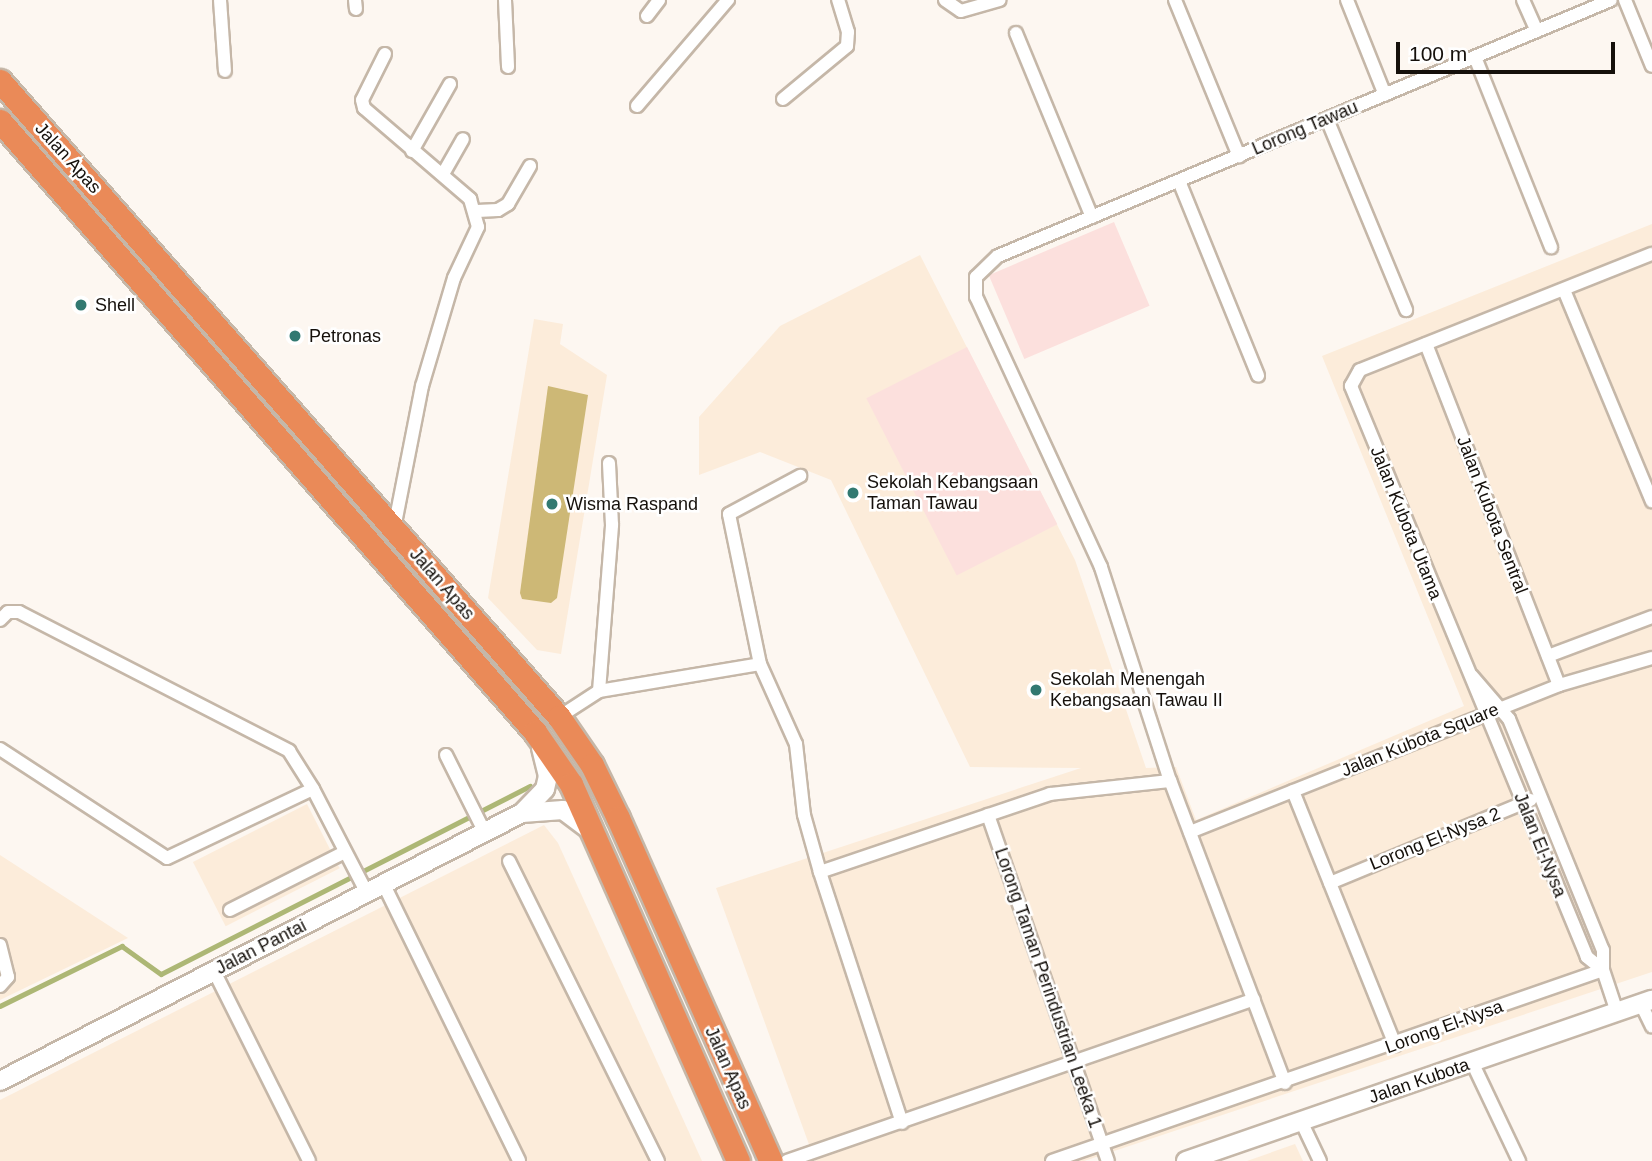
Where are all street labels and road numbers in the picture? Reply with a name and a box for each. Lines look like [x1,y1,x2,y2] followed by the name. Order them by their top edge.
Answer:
[1249,96,1361,160] street label: Lorong Tawau
[30,118,106,198] street label: Jalan Apas
[1452,433,1532,597] street label: Jalan Kubota Sentral
[1365,443,1447,603] street label: Jalan Kubota Utama
[405,543,479,625] street label: Jalan Apas
[1338,698,1502,782] street label: Jalan Kubota Square
[1509,789,1571,901] street label: Jalan El-Nysa
[1366,803,1504,875] street label: Lorong El-Nysa 2
[990,845,1106,1131] street label: Lorong Taman Perindustrian Leeka 1
[212,915,310,979] street label: Jalan Pantai
[1382,996,1506,1058] street label: Lorong El-Nysa
[700,1023,756,1113] street label: Jalan Apas
[1366,1054,1472,1108] street label: Jalan Kubota

